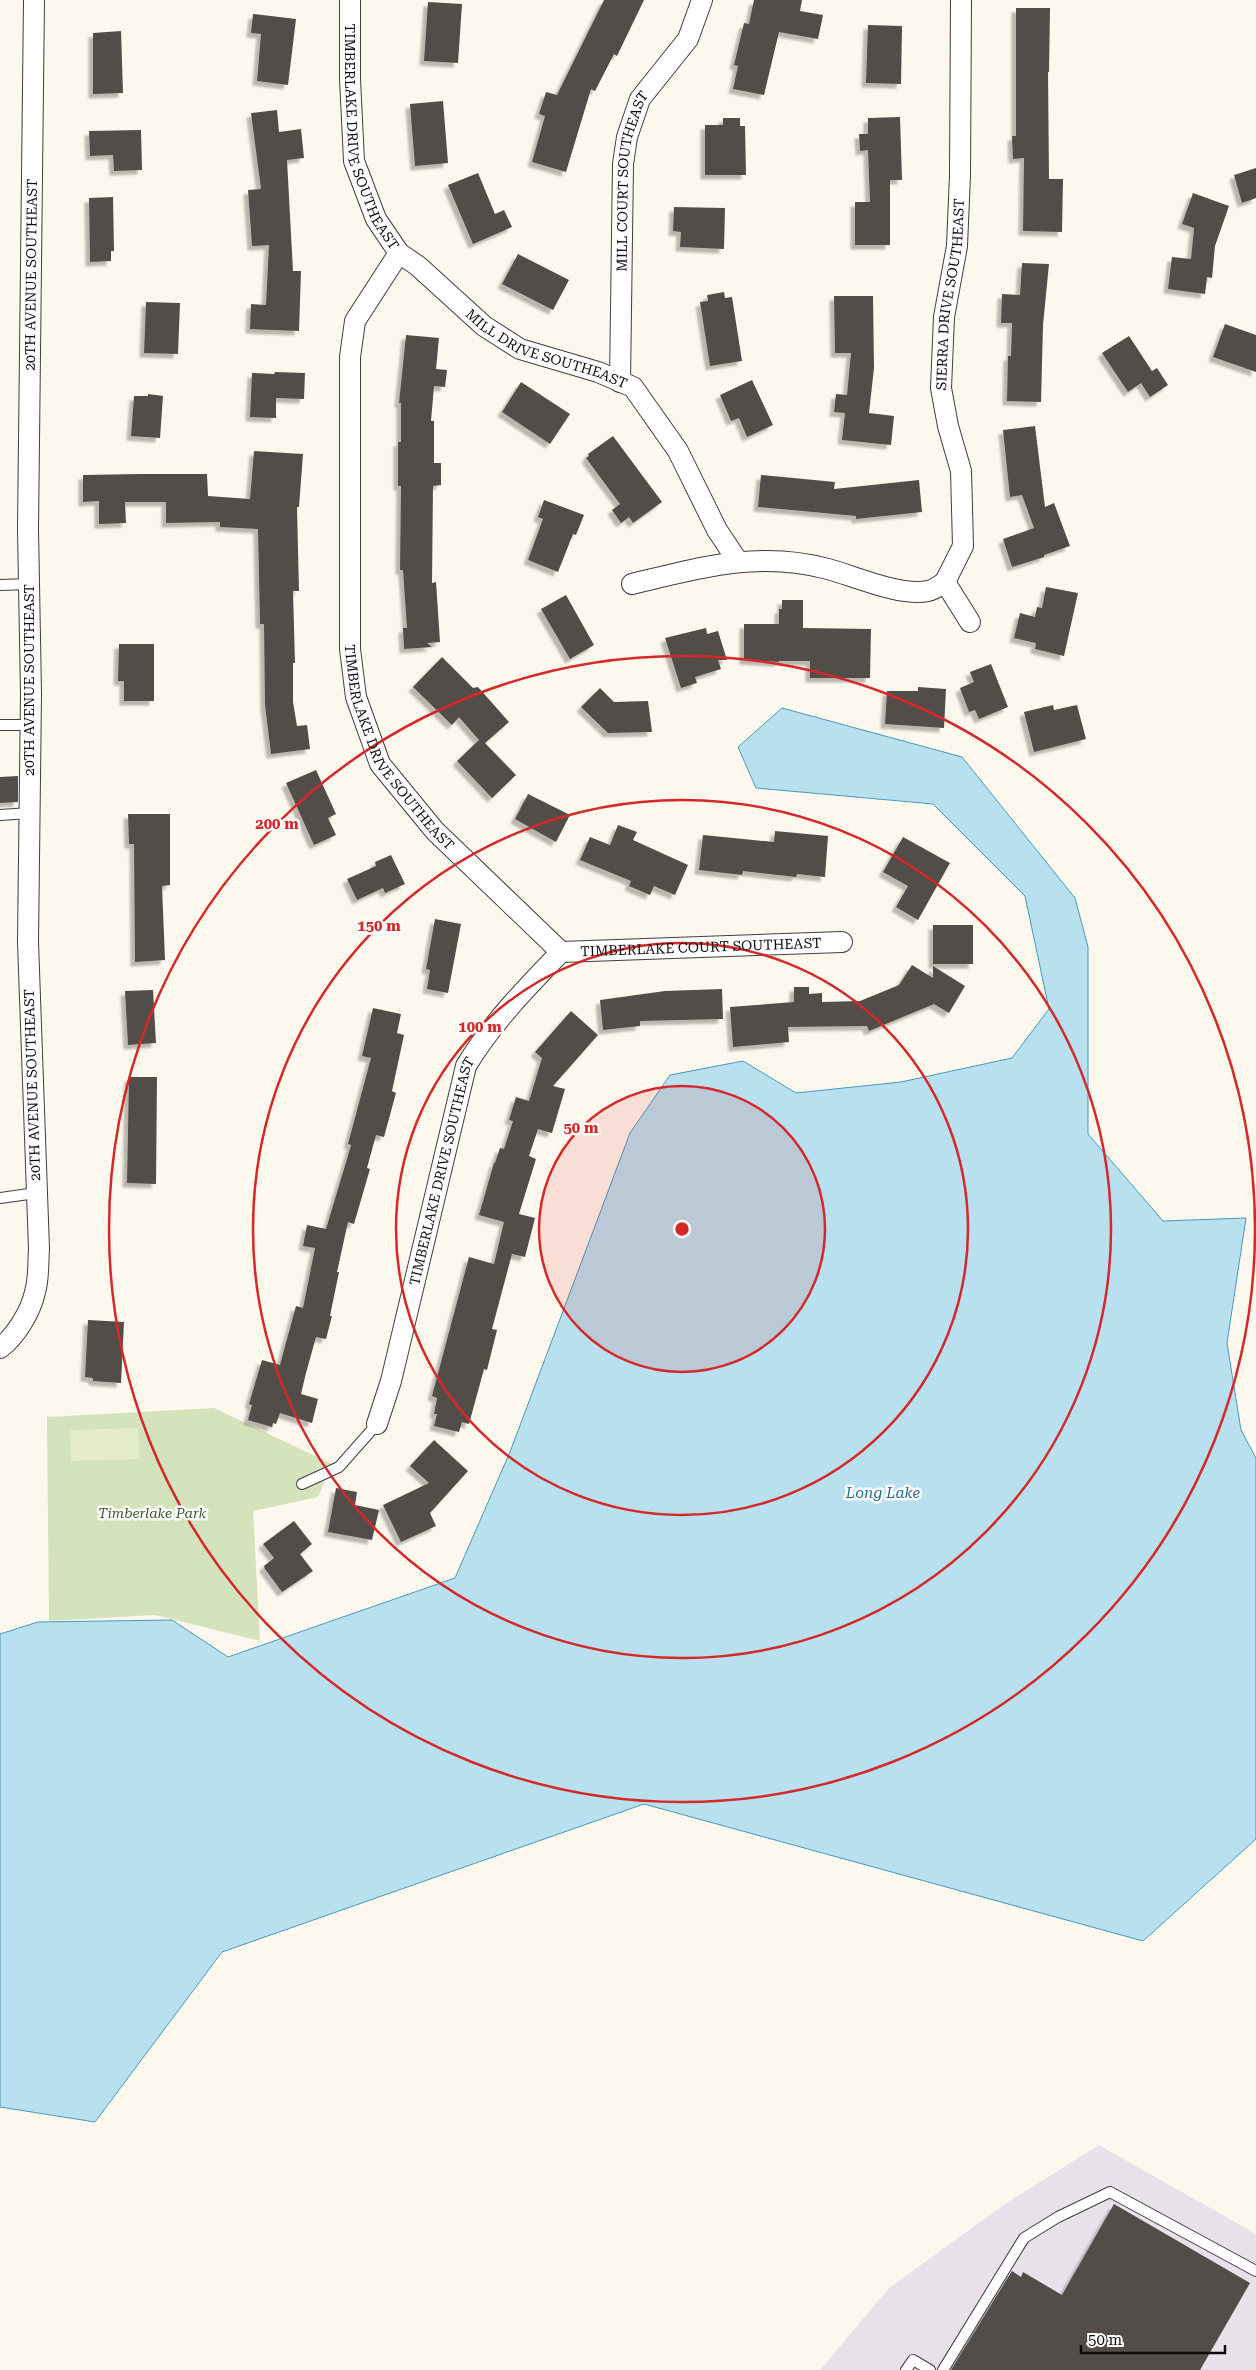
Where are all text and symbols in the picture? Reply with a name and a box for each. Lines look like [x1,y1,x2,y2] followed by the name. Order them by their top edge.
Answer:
[342,24,402,253] street label: TIMBERLAKE DRIVE SOUTHEAST
[614,88,651,272] street label: MILL COURT SOUTHEAST
[22,179,40,371] street label: 20TH AVENUE SOUTHEAST
[933,198,967,391] street label: SIERRA DRIVE SOUTHEAST
[463,306,630,392] street label: MILL DRIVE SOUTHEAST
[21,584,37,776] street label: 20TH AVENUE SOUTHEAST
[342,644,457,853] street label: TIMBERLAKE DRIVE SOUTHEAST
[255,815,299,833] text: 200 m
[357,917,401,935] text: 150 m
[580,935,822,959] street label: TIMBERLAKE COURT SOUTHEAST
[21,989,43,1181] street label: 20TH AVENUE SOUTHEAST
[458,1018,502,1036] text: 100 m
[406,1054,478,1287] street label: TIMBERLAKE DRIVE SOUTHEAST
[563,1119,599,1137] text: 50 m
[673,1220,691,1238] centre of rings
[845,1484,921,1502] water label: Long Lake
[98,1505,206,1521] park label: Timberlake Park
[1081,2322,1225,2354] scale bar
[1088,2331,1123,2349] text: 50 m

